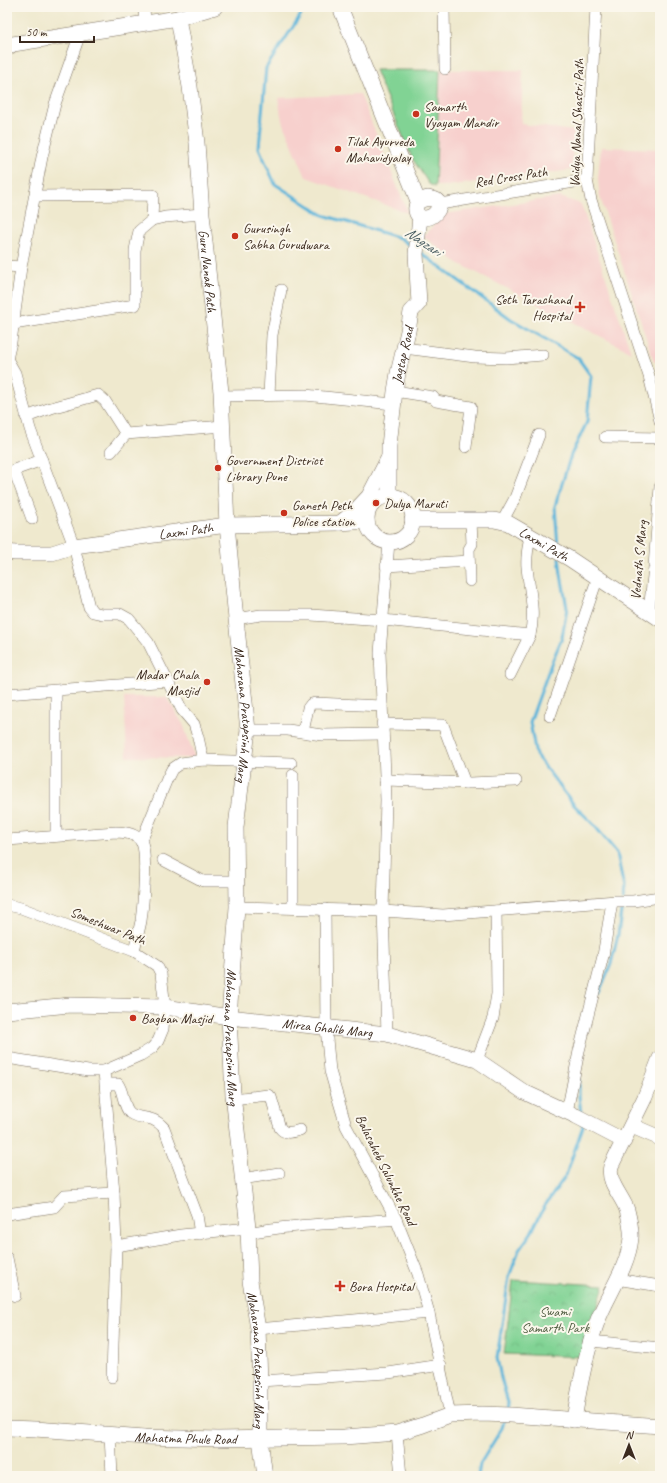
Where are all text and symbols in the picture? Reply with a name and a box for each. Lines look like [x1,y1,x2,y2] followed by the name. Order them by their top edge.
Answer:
[20,18,94,44] scale bar
[26,24,48,40] text: 50 m
[566,57,588,187] street label: Vaidya Nanal Shastri Path
[424,98,499,131] place label: Samarth Vyayam Mandir
[411,109,421,119] marker: Samarth Vyayam Mandir
[346,133,415,166] place label: Tilak Ayurveda Mahavidyalay
[333,144,343,154] marker: Tilak Ayurveda Mahavidyalay
[473,163,549,191] street label: Red Cross Path
[243,220,330,253] place label: Gurusingh Sabha Gurudwara
[401,223,448,263] water label: Nagzari
[195,229,221,314] street label: Guru Nanak Path
[230,231,240,241] marker: Gurusingh Sabha Gurudwara
[495,291,574,324] place label: Seth Tarachand Hospital
[574,301,586,313] marker: Seth Tarachand Hospital
[388,323,417,386] street label: Jagtap Road
[226,452,324,485] place label: Government District Library Pune
[213,463,223,473] marker: Government District Library Pune
[384,495,449,512] place label: Dulya Maruti
[292,497,356,530] place label: Ganesh Peth Police station
[371,498,381,508] marker: Dulya Maruti
[279,508,289,518] marker: Ganesh Peth Police station
[158,518,215,543] street label: Laxmi Path
[627,519,651,600] street label: Vednath S Marg
[516,523,573,566] street label: Laxmi Path
[230,645,257,784] street label: Maharana Pratapsinh Marg
[136,666,201,699] place label: Madar Chala Masjid
[202,677,212,687] marker: Madar Chala Masjid
[68,903,150,949] street label: Someshwar Path
[220,968,243,1107] street label: Maharana Pratapsinh Marg
[141,1010,215,1027] place label: Bagban Masjid
[128,1013,138,1023] marker: Bagban Masjid
[281,1014,374,1041] street label: Mirza Ghalib Marg
[352,1112,421,1231] street label: Balasaheb Salunkhe Road
[349,1278,416,1295] place label: Bora Hospital
[334,1280,346,1292] marker: Bora Hospital
[243,1290,269,1429] street label: Maharana Pratapsinh Marg
[521,1303,590,1336] park label: Swami Samarth Park
[609,1425,649,1465] north arrow
[134,1428,239,1448] street label: Mahatma Phule Road
[626,1428,635,1442] text: N

